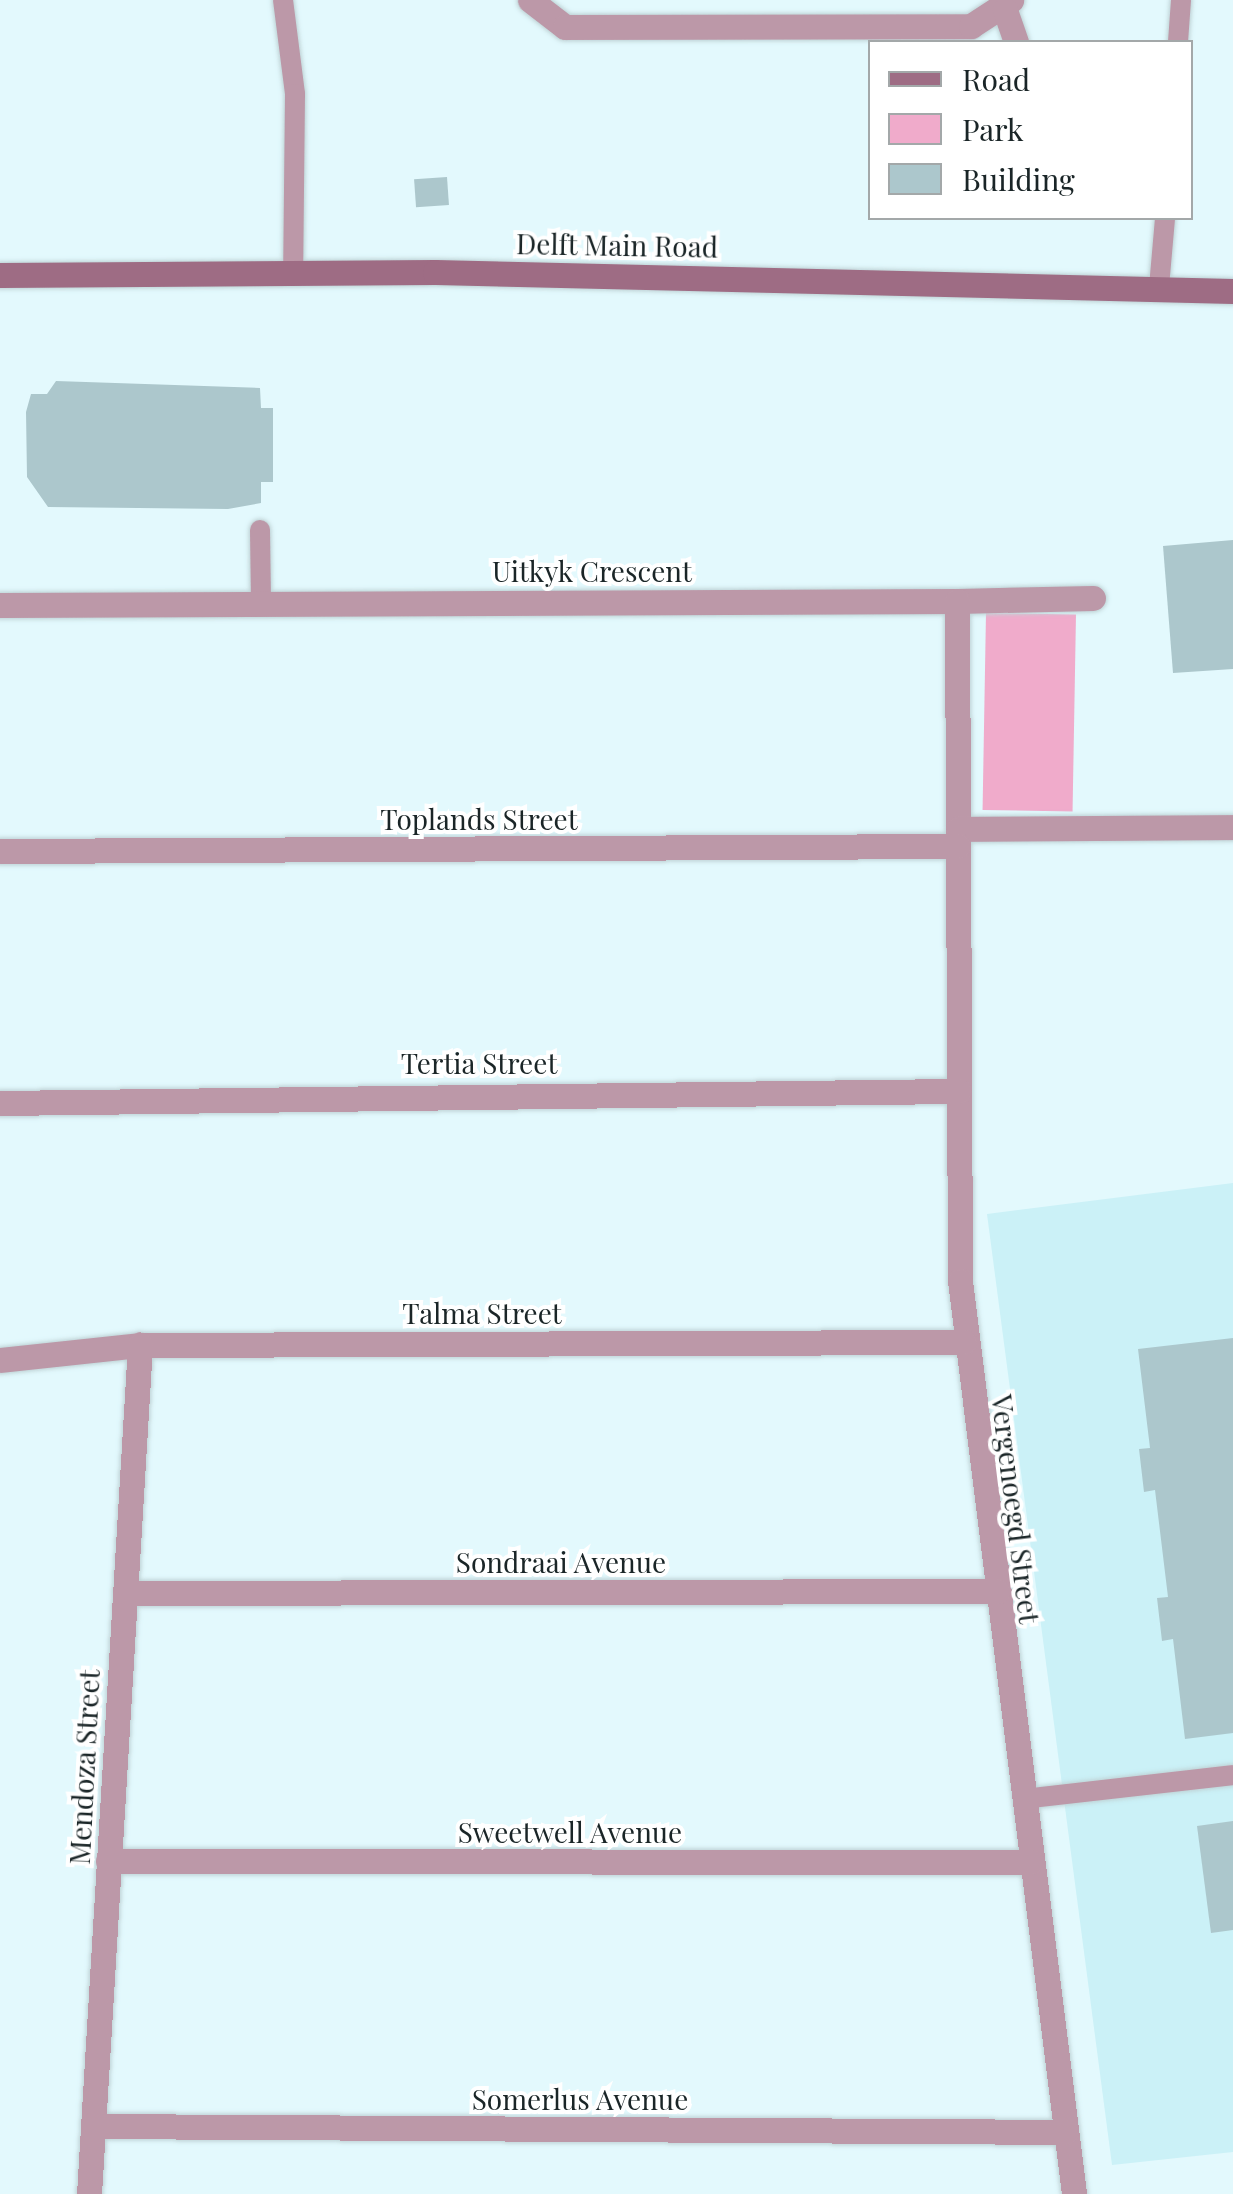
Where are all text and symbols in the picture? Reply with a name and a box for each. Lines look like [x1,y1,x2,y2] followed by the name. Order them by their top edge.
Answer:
[868,40,1193,220] legend
[962,59,1030,99] text: Road
[962,109,1024,149] text: Park
[962,159,1075,199] text: Building
[516,226,718,264] street label: Delft Main Road
[492,554,692,588] street label: Uitkyk Crescent
[380,802,578,836] street label: Toplands Street
[400,1046,558,1080] street label: Tertia Street
[402,1296,562,1330] street label: Talma Street
[985,1393,1047,1625] street label: Vergenoegd Street
[455,1545,667,1579] street label: Sondraai Avenue
[62,1668,106,1866] street label: Mendoza Street
[457,1815,683,1849] street label: Sweetwell Avenue
[471,2082,689,2116] street label: Somerlus Avenue

